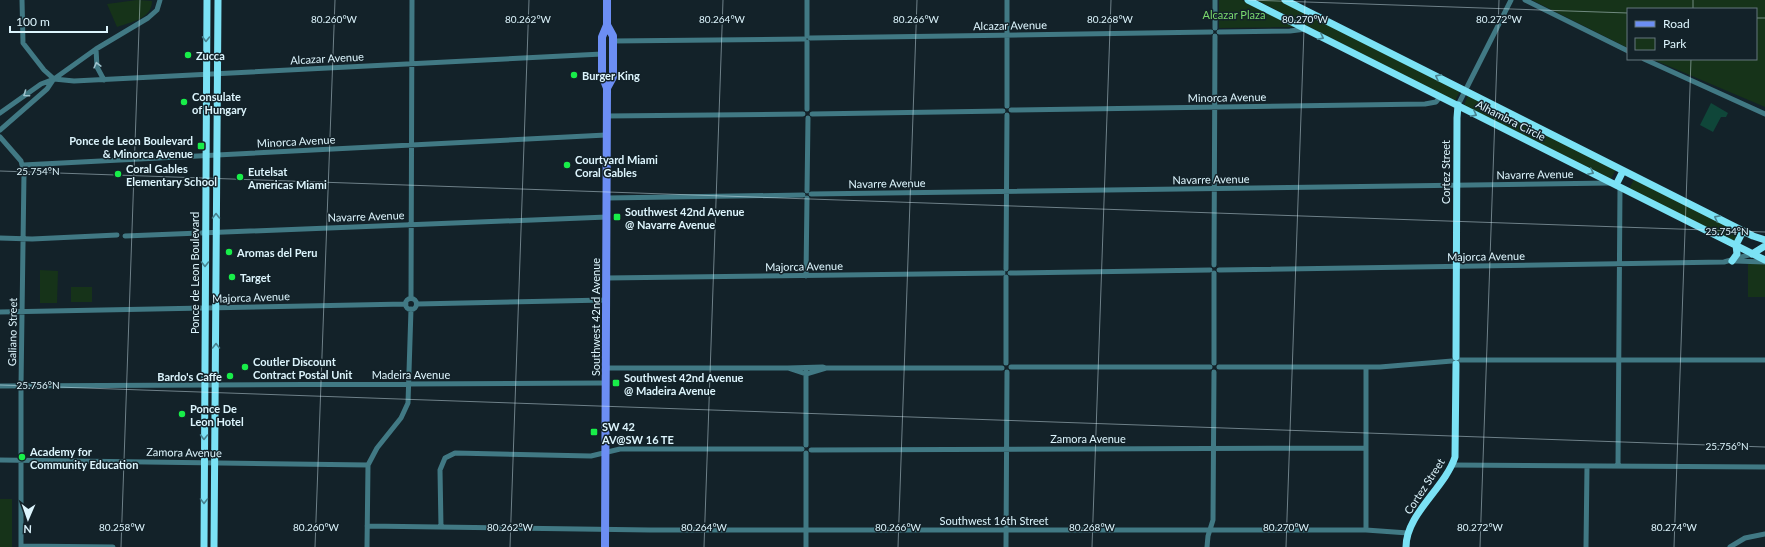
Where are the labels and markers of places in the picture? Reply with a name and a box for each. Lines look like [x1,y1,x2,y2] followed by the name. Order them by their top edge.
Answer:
[196,49,225,62] place label: Zucca
[183,50,193,60] marker: Zucca
[582,69,640,82] place label: Burger King
[569,70,579,80] marker: Burger King
[192,90,247,116] place label: Consulate of Hungary
[179,97,189,107] marker: Consulate of Hungary
[69,134,193,160] place label: Ponce de Leon Boulevard & Minorca Avenue
[196,141,206,151] marker: Ponce de Leon Boulevard & Minorca Avenue
[575,153,658,179] place label: Courtyard Miami Coral Gables
[562,160,572,170] marker: Courtyard Miami Coral Gables
[126,162,217,188] place label: Coral Gables Elementary School
[247,165,327,191] place label: Eutelsat Americas Miami
[113,169,123,179] marker: Coral Gables Elementary School
[235,172,245,182] marker: Eutelsat Americas Miami
[625,205,745,231] place label: Southwest 42nd Avenue @ Navarre Avenue
[612,212,622,222] marker: Southwest 42nd Avenue @ Navarre Avenue
[236,246,317,259] place label: Aromas del Peru
[224,247,234,257] marker: Aromas del Peru
[240,271,272,284] place label: Target
[227,272,237,282] marker: Target
[253,355,353,381] place label: Coutler Discount Contract Postal Unit
[240,362,250,372] marker: Coutler Discount Contract Postal Unit
[157,370,222,383] place label: Bardo's Caffe
[225,371,235,381] marker: Bardo's Caffe
[624,371,744,397] place label: Southwest 42nd Avenue @ Madeira Avenue
[611,378,621,388] marker: Southwest 42nd Avenue @ Madeira Avenue
[190,402,244,428] place label: Ponce De Leon Hotel
[177,409,187,419] marker: Ponce De Leon Hotel
[601,420,674,446] place label: SW 42 AV@SW 16 TE
[589,427,599,437] marker: SW 42 AV@SW 16 TE
[29,445,138,471] place label: Academy for Community Education
[17,452,27,462] marker: Academy for Community Education

